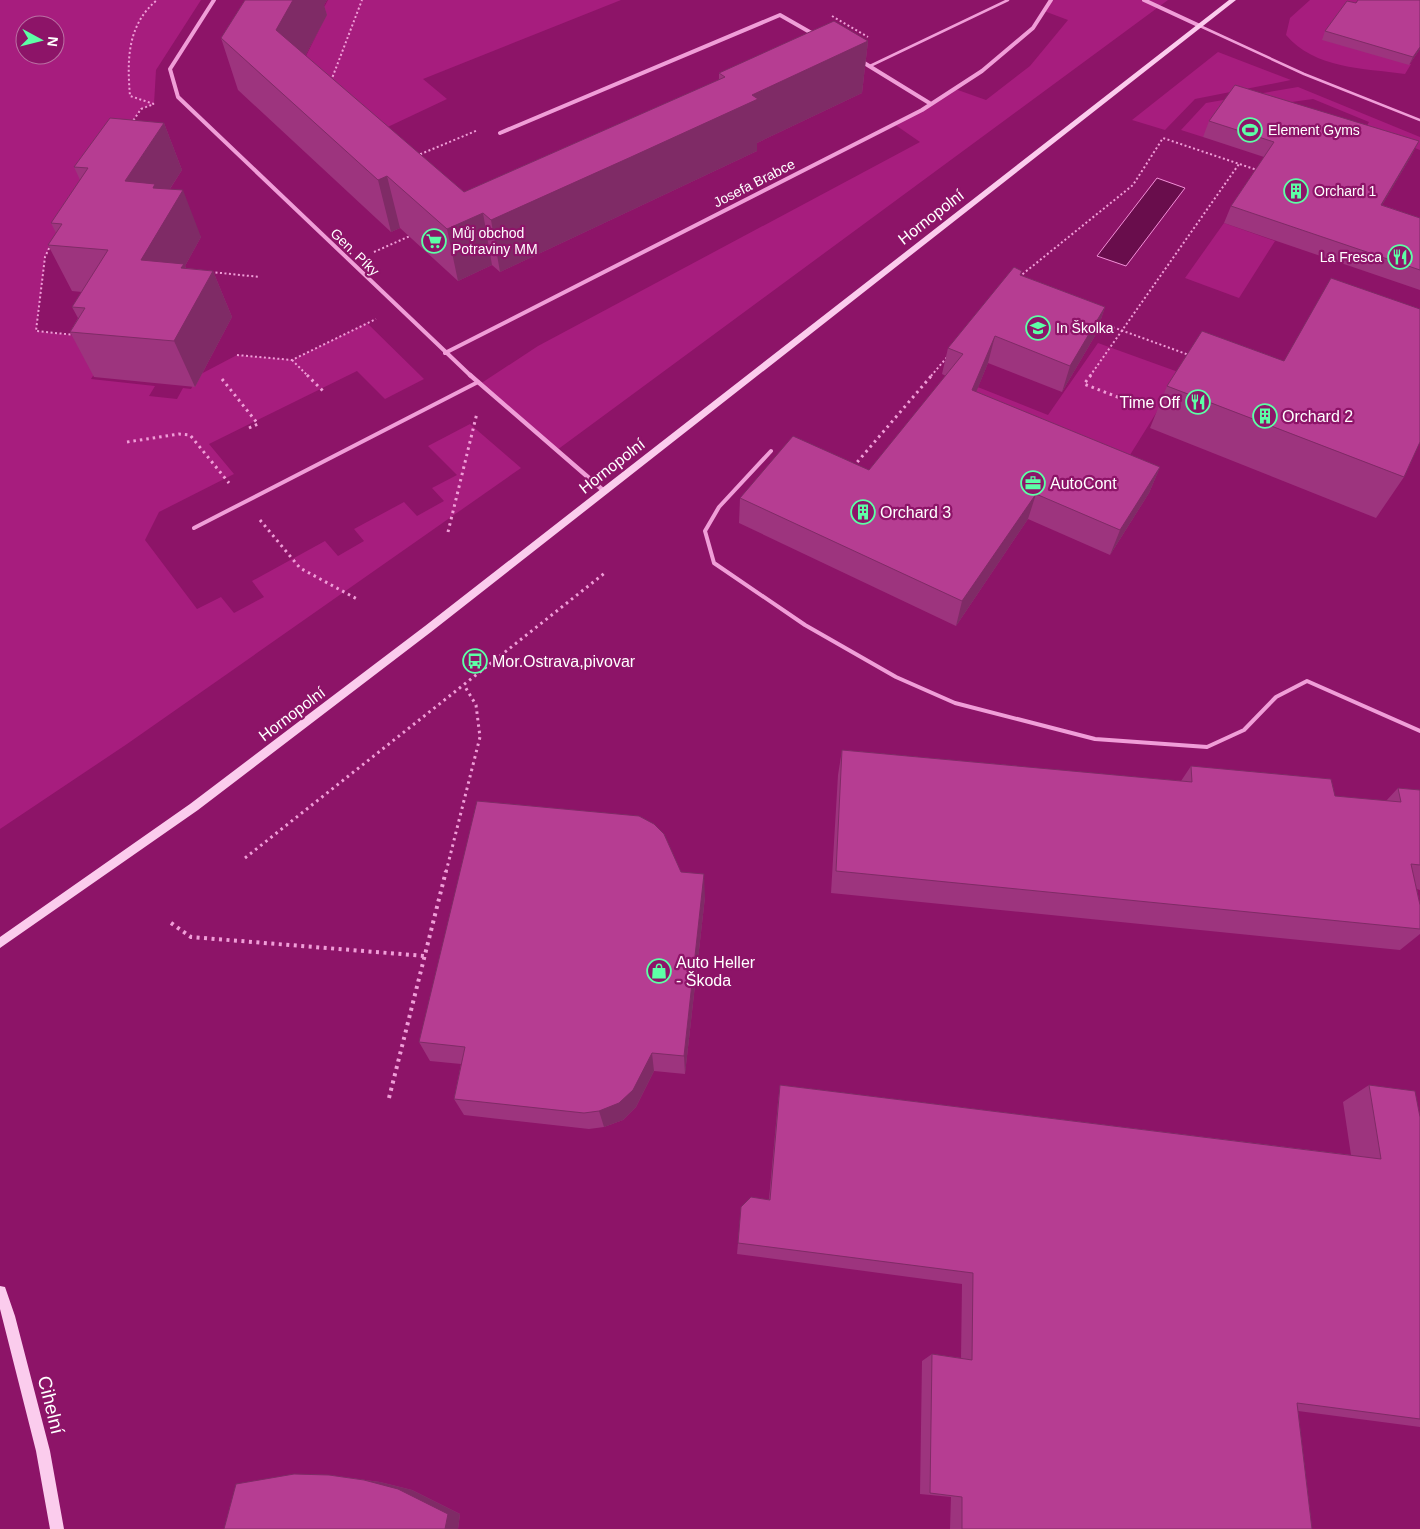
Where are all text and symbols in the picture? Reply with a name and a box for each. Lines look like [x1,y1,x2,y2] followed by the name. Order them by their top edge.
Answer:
[15,15,65,65] north arrow
[44,36,61,48] text: N
[1237,117,1263,143] sports icon: Element Gyms
[1268,122,1360,138] place label: Element Gyms
[710,155,798,210] street label: Josefa Brabce
[1283,178,1309,204] building icon: Orchard 1
[1314,183,1376,199] place label: Orchard 1
[895,186,968,248] street label: Hornopolní
[327,225,383,279] street label: Gen. Píky
[452,225,538,257] place label: Můj obchod Potraviny MM
[421,228,447,254] supermarket icon: Můj obchod Potraviny MM
[1387,244,1413,270] restaurant icon: La Fresca
[1320,249,1382,265] place label: La Fresca
[1025,315,1051,341] school or university icon: In Školka
[1056,320,1114,336] place label: In Školka
[1185,389,1211,415] restaurant icon: Time Off
[1120,394,1181,411] place label: Time Off
[1252,403,1278,429] building icon: Orchard 2
[1282,408,1353,425] place label: Orchard 2
[576,435,649,497] street label: Hornopolní
[1020,470,1046,496] office icon: AutoCont
[1050,475,1117,492] place label: AutoCont
[850,499,876,525] building icon: Orchard 3
[880,504,951,521] place label: Orchard 3
[462,648,488,674] bus stop icon: Mor.Ostrava,pivovar
[492,653,636,670] place label: Mor.Ostrava,pivovar
[256,683,329,744] street label: Hornopolní
[676,954,756,989] place label: Auto Heller - Škoda
[646,958,672,984] shop icon: Auto Heller - Škoda
[34,1374,69,1437] street label: Cihelní

